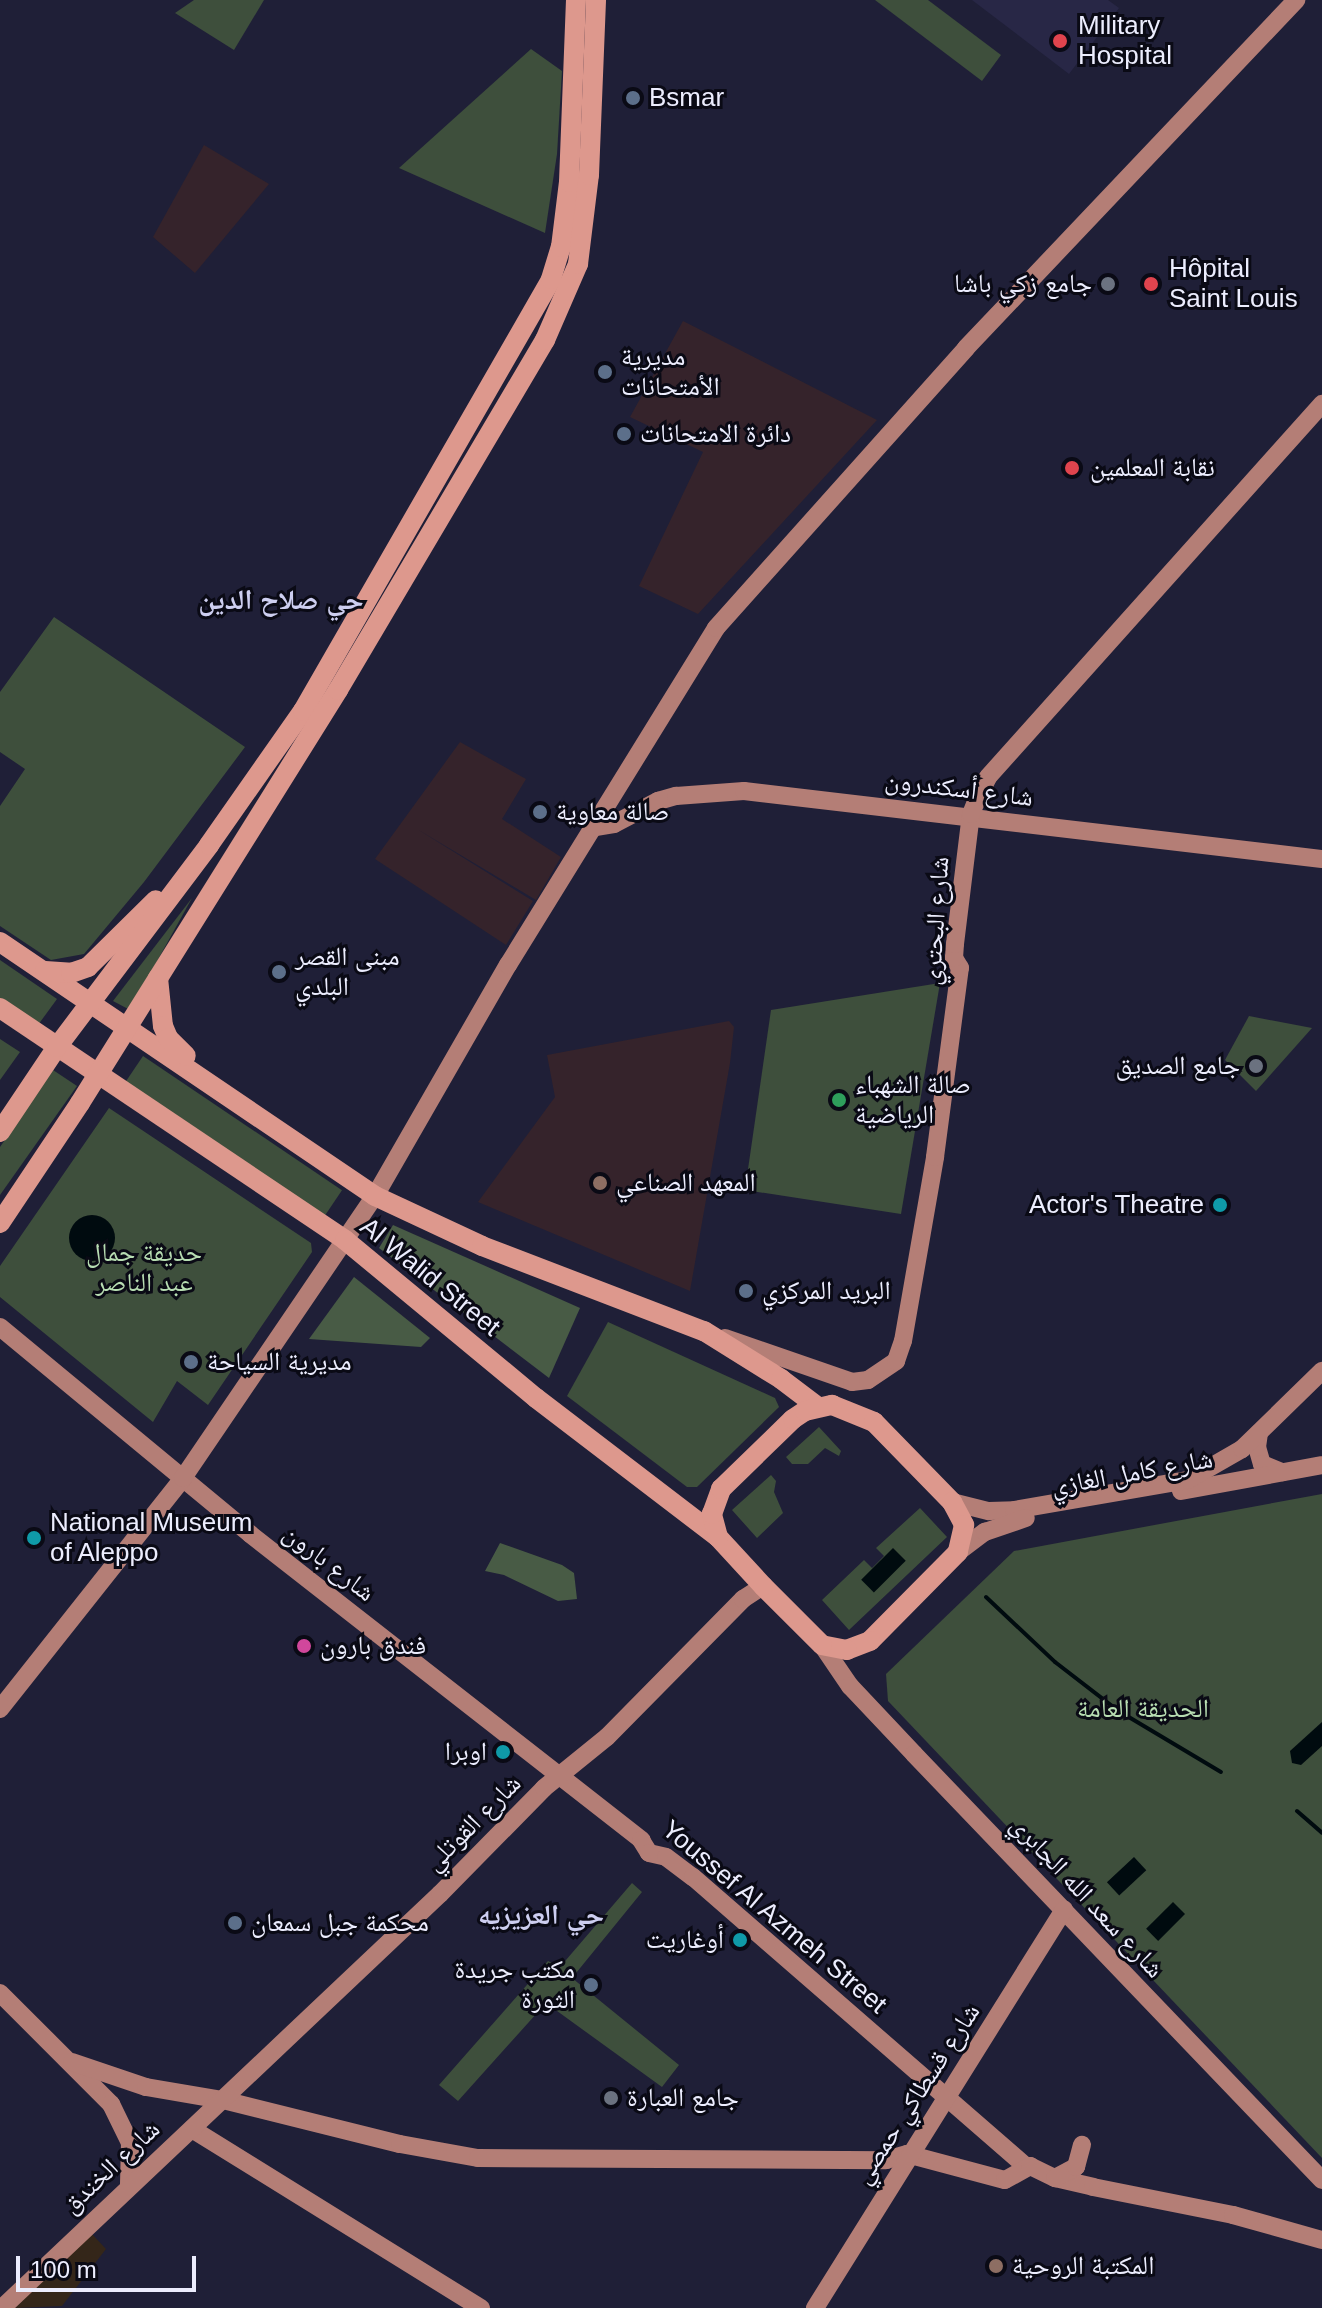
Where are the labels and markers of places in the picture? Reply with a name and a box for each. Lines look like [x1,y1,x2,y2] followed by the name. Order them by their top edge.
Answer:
[1078,10,1172,72] place label: Military Hospital
[1049,30,1071,52] marker: Military Hospital
[649,82,724,114] place label: Bsmar
[624,89,642,107] marker: Bsmar
[1169,253,1298,314] place label: Hôpital Saint Louis
[954,268,1092,300] place label: جامع زكي باشا
[1140,273,1162,295] marker: Hôpital Saint Louis
[1099,275,1117,293] marker: جامع زكي باشا
[621,341,720,402] place label: مديرية الأمتحانات
[596,363,614,381] marker: مديرية الأمتحانات
[640,418,791,450] place label: دائرة الامتحانات
[615,425,633,443] marker: دائرة الامتحانات
[1090,452,1215,484] place label: نقابة المعلمين
[1061,457,1083,479] marker: نقابة المعلمين
[556,796,670,828] place label: صالة معاوية
[531,803,549,821] marker: صالة معاوية
[295,941,400,1002] place label: مبنى القصر البلدي
[270,963,288,981] marker: مبنى القصر البلدي
[1116,1050,1240,1082] place label: جامع الصديق
[1247,1057,1265,1075] marker: جامع الصديق
[855,1069,971,1130] place label: صالة الشهباء الرياضية
[830,1091,848,1109] marker: صالة الشهباء الرياضية
[616,1167,756,1199] place label: المعهد الصناعي
[591,1174,609,1192] marker: المعهد الصناعي
[1029,1189,1204,1221] place label: Actor's Theatre
[1211,1196,1229,1214] marker: Actor's Theatre
[762,1275,891,1307] place label: البريد المركزي
[737,1282,755,1300] marker: البريد المركزي
[207,1346,352,1378] place label: مديرية السياحة
[182,1353,200,1371] marker: مديرية السياحة
[50,1507,252,1568] place label: National Museum of Aleppo
[25,1529,43,1547] marker: National Museum of Aleppo
[320,1630,426,1662] place label: فندق بارون
[295,1637,313,1655] marker: فندق بارون
[445,1736,487,1768] place label: اوبرا
[494,1743,512,1761] marker: اوبرا
[251,1907,429,1939] place label: محكمة جبل سمعان
[226,1914,244,1932] marker: محكمة جبل سمعان
[646,1924,724,1956] place label: أوغاريت
[731,1931,749,1949] marker: أوغاريت
[454,1954,575,2016] place label: مكتب جريدة الثورة
[582,1976,600,1994] marker: مكتب جريدة الثورة
[627,2082,739,2114] place label: جامع العبارة
[602,2089,620,2107] marker: جامع العبارة
[1012,2250,1154,2282] place label: المكتبة الروحية
[987,2257,1005,2275] marker: المكتبة الروحية

